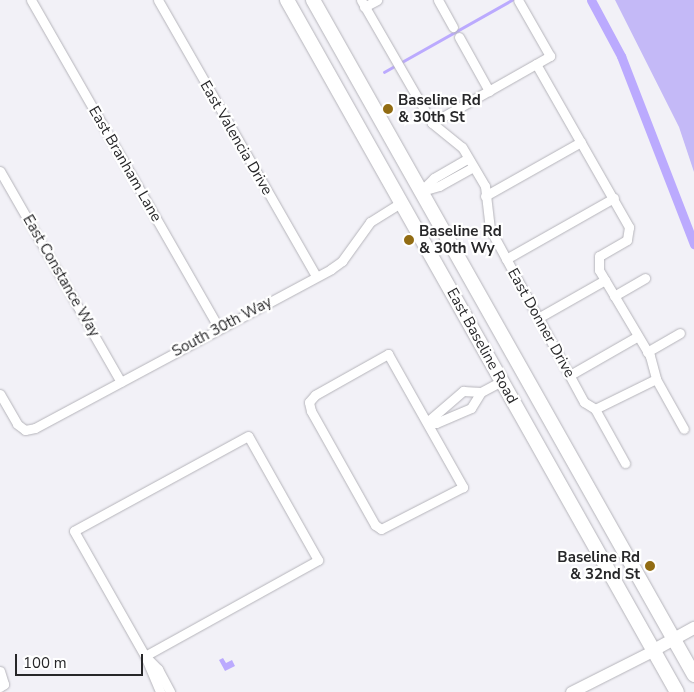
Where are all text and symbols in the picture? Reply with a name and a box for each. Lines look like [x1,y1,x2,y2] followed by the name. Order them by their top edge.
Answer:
[196,78,276,198] street label: East Valencia Drive
[398,91,481,126] place label: Baseline Rd & 30th St
[85,103,165,225] street label: East Branham Lane
[382,103,394,115] marker: Baseline Rd & 30th St
[19,212,103,340] street label: East Constance Way
[419,222,502,257] place label: Baseline Rd & 30th Wy
[403,234,415,246] marker: Baseline Rd & 30th Wy
[504,265,578,381] street label: East Donner Drive
[443,285,521,407] street label: East Baseline Road
[169,293,275,361] street label: South 30th Way
[557,548,640,583] place label: Baseline Rd & 32nd St
[644,560,656,572] marker: Baseline Rd & 32nd St
[18,644,145,676] scale bar
[23,653,67,673] text: 100 m

